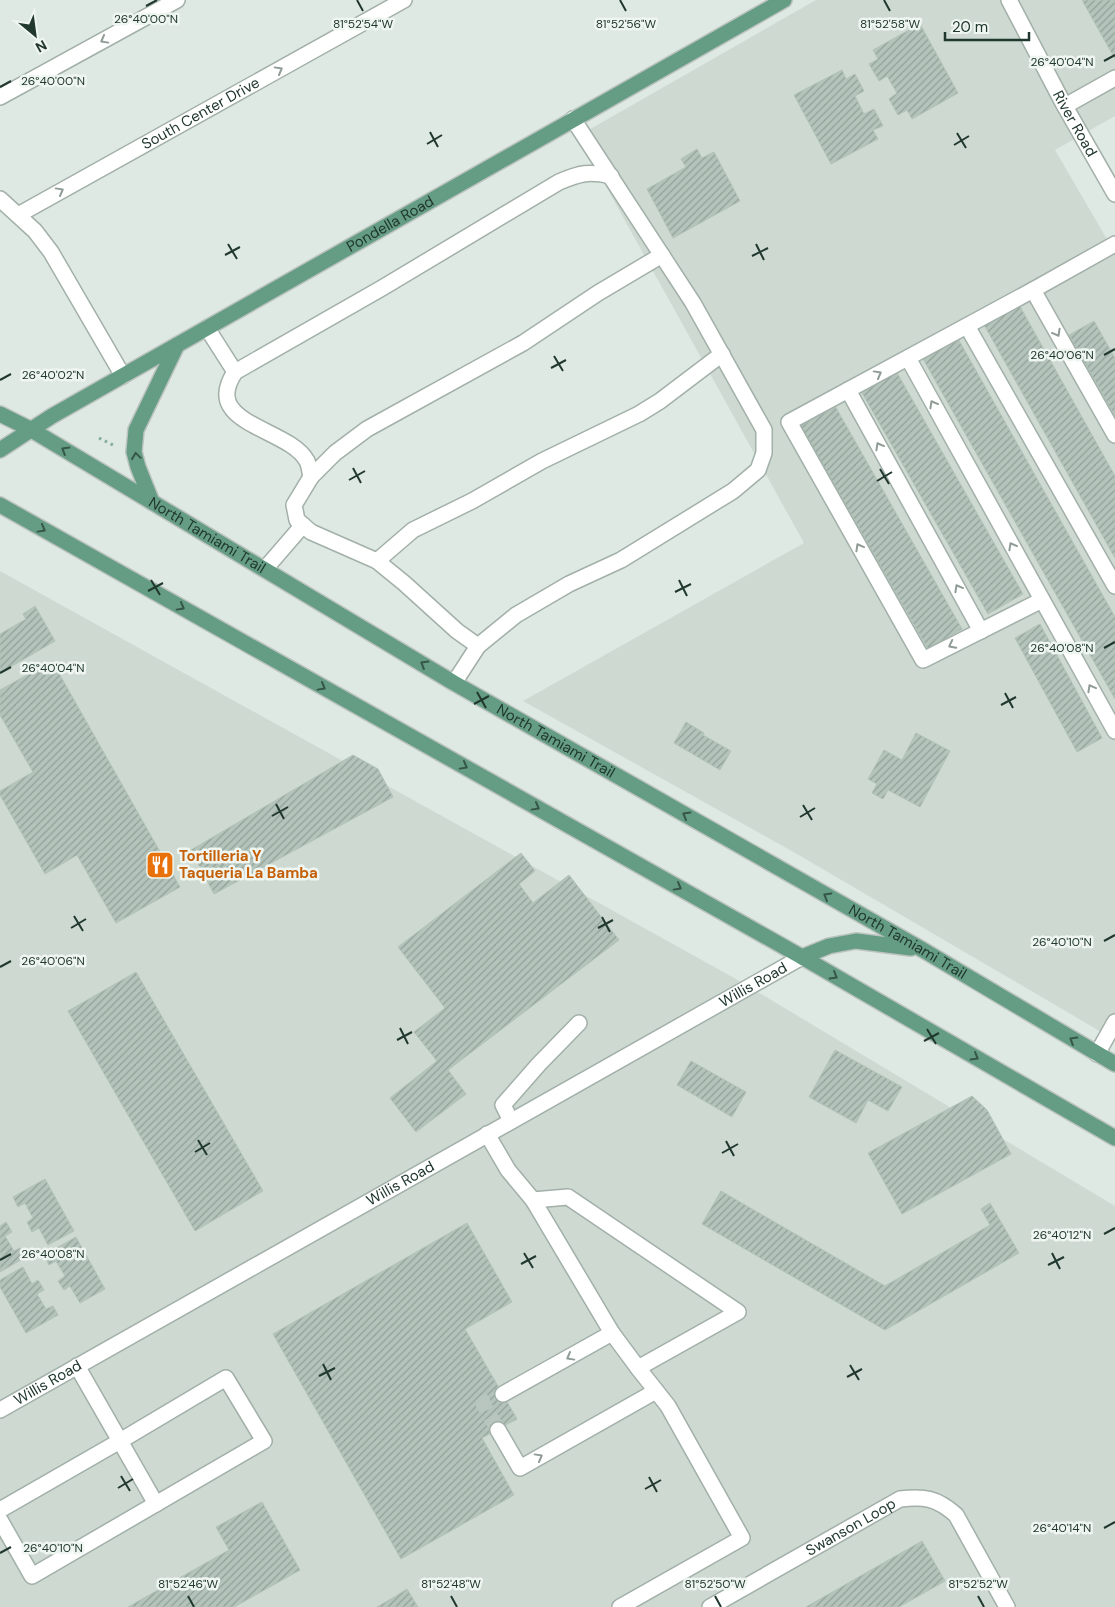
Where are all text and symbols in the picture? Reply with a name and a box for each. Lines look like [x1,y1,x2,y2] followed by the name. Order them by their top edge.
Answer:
[10,10,60,60] north arrow
[945,10,1029,42] scale bar
[114,11,178,27] text: 26°40'00"N
[333,16,393,32] text: 81°52'54"W
[596,16,657,32] text: 81°52'56"W
[860,16,920,32] text: 81°52'58"W
[952,17,988,37] text: 20 m
[100,34,109,44] one-way arrow
[32,36,50,57] text: N
[1030,54,1094,70] text: 26°40'04"N
[273,66,282,76] one-way arrow
[138,72,263,154] street label: South Center Drive
[21,73,85,89] text: 26°40'00"N
[1048,87,1102,160] street label: River Road
[55,188,64,198] one-way arrow
[343,191,437,257] street label: Pondella Road
[1051,327,1061,336] one-way arrow
[1030,347,1094,363] text: 26°40'06"N
[22,367,84,383] text: 26°40'02"N
[873,370,882,380] one-way arrow
[930,400,940,409] one-way arrow
[875,442,885,451] one-way arrow
[62,446,71,456] one-way arrow
[131,452,142,460] one-way arrow
[145,492,269,578] street label: North Tamiami Trail
[37,523,46,533] one-way arrow
[855,543,865,552] one-way arrow
[1008,543,1018,552] one-way arrow
[954,584,964,593] one-way arrow
[175,601,184,611] one-way arrow
[948,639,957,649] one-way arrow
[1030,640,1094,656] text: 26°40'08"N
[21,660,85,676] text: 26°40'04"N
[420,661,429,671] one-way arrow
[317,680,326,690] one-way arrow
[1087,685,1097,694] one-way arrow
[493,699,619,783] street label: North Tamiami Trail
[458,760,467,770] one-way arrow
[531,801,540,811] one-way arrow
[682,811,691,821] one-way arrow
[179,846,318,883] place label: Tortilleria Y Taqueria La Bamba
[145,850,175,880] restaurant icon: Tortilleria Y Taqueria La Bamba
[672,881,681,891] one-way arrow
[823,892,832,902] one-way arrow
[845,900,970,984] street label: North Tamiami Trail
[1032,934,1092,950] text: 26°40'10"N
[21,953,85,969] text: 26°40'06"N
[716,958,791,1012] street label: Willis Road
[829,969,838,979] one-way arrow
[1070,1036,1079,1046] one-way arrow
[970,1050,979,1060] one-way arrow
[363,1156,438,1210] street label: Willis Road
[1033,1227,1091,1243] text: 26°40'12"N
[21,1246,85,1262] text: 26°40'08"N
[566,1351,575,1361] one-way arrow
[10,1355,85,1410] street label: Willis Road
[534,1453,543,1463] one-way arrow
[802,1493,899,1560] street label: Swanson Loop
[1033,1520,1091,1536] text: 26°40'14"N
[23,1540,83,1556] text: 26°40'10"N
[158,1576,218,1592] text: 81°52'46"W
[421,1576,481,1592] text: 81°52'48"W
[684,1576,746,1592] text: 81°52'50"W
[948,1576,1008,1592] text: 81°52'52"W

